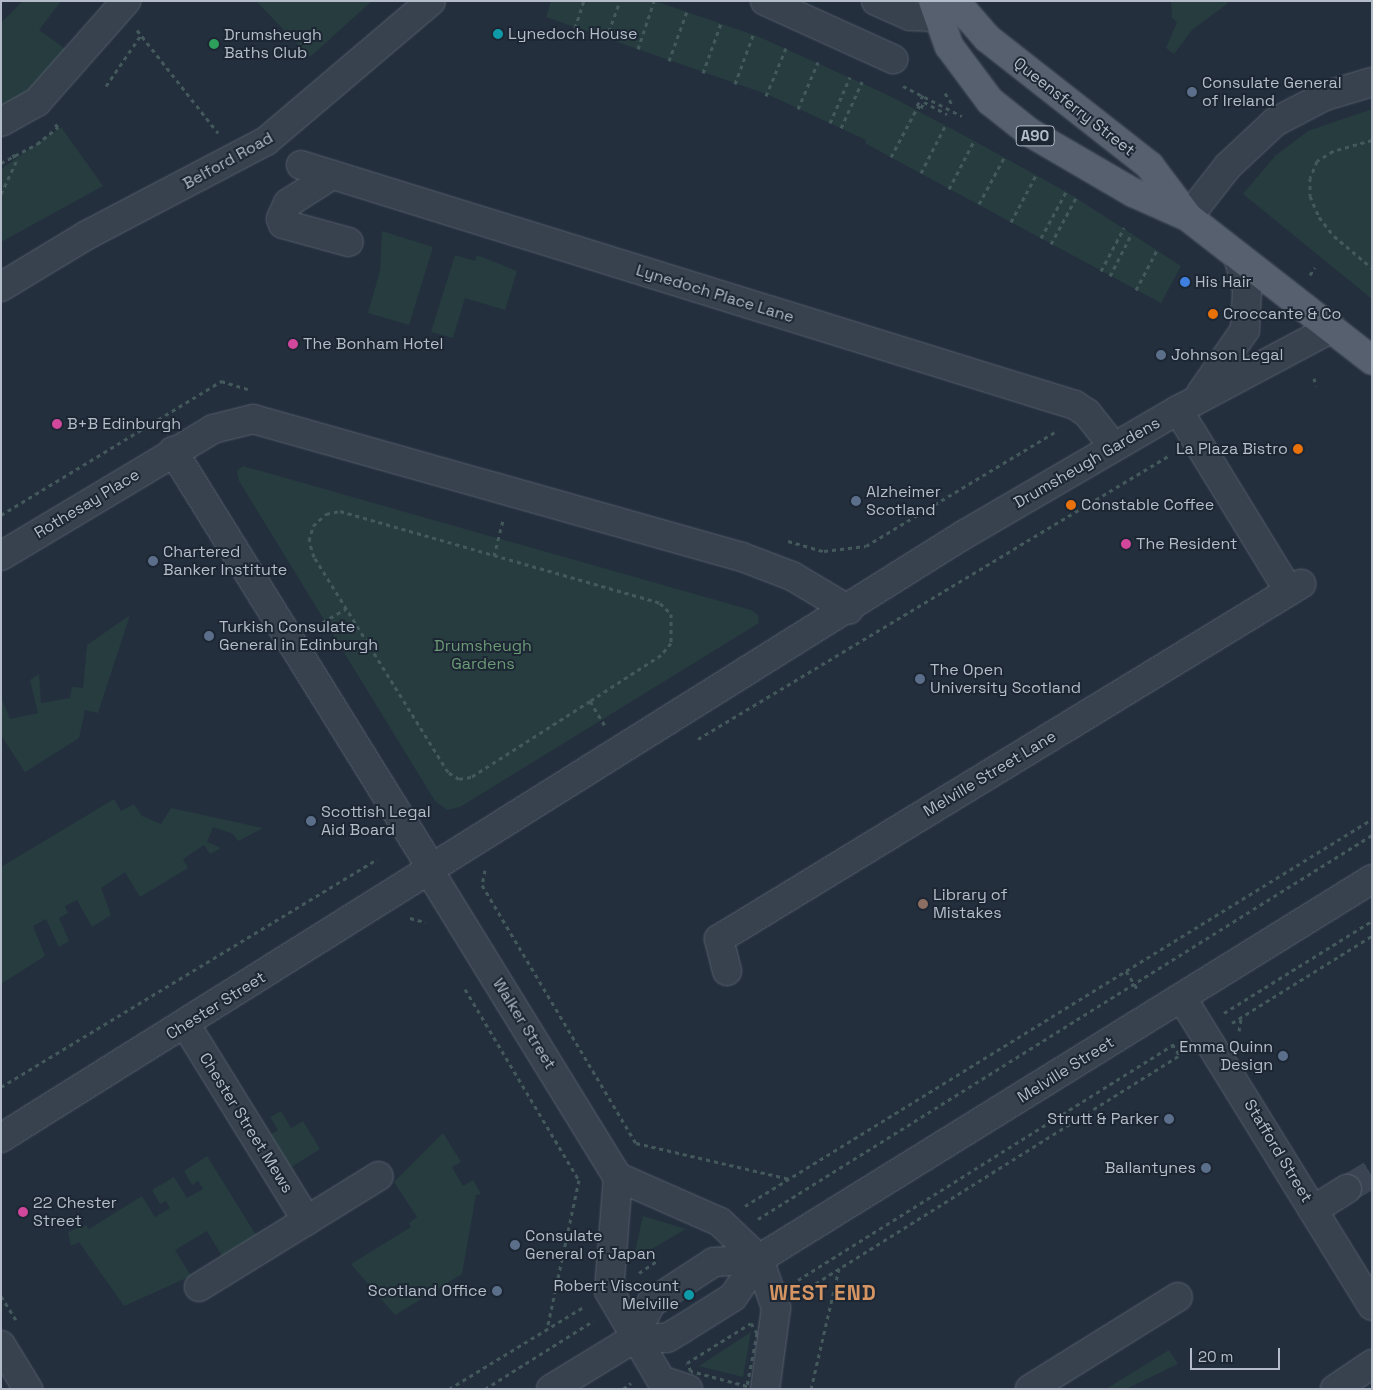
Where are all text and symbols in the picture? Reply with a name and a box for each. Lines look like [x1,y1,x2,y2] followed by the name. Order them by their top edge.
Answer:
[508,24,637,44] place label: Lynedoch House
[224,25,322,63] place label: Drumsheugh Baths Club
[492,28,504,40] marker: Lynedoch House
[208,38,220,50] marker: Drumsheugh Baths Club
[1010,54,1138,160] street label: Queensferry Street
[1202,73,1342,111] place label: Consulate General of Ireland
[1186,86,1198,98] marker: Consulate General of Ireland
[1015,124,1055,148] road number: A90
[180,128,276,194] street label: Belford Road
[634,261,796,327] street label: Lynedoch Place Lane
[1195,272,1252,292] place label: His Hair
[1179,276,1191,288] marker: His Hair
[1223,304,1341,324] place label: Croccante & Co
[1207,308,1219,320] marker: Croccante & Co
[303,334,443,354] place label: The Bonham Hotel
[287,338,299,350] marker: The Bonham Hotel
[1171,345,1283,365] place label: Johnson Legal
[1155,349,1167,361] marker: Johnson Legal
[1011,413,1163,513] street label: Drumsheugh Gardens
[67,414,181,434] place label: B+B Edinburgh
[51,418,63,430] marker: B+B Edinburgh
[1176,439,1288,459] place label: La Plaza Bistro
[1292,443,1304,455] marker: La Plaza Bistro
[31,465,143,543] street label: Rothesay Place
[866,482,941,520] place label: Alzheimer Scotland
[850,495,862,507] marker: Alzheimer Scotland
[1081,495,1214,515] place label: Constable Coffee
[1065,499,1077,511] marker: Constable Coffee
[1136,534,1237,554] place label: The Resident
[1120,538,1132,550] marker: The Resident
[163,542,287,580] place label: Chartered Banker Institute
[147,555,159,567] marker: Chartered Banker Institute
[219,617,378,655] place label: Turkish Consulate General in Edinburgh
[203,630,215,642] marker: Turkish Consulate General in Edinburgh
[434,636,532,674] park label: Drumsheugh Gardens
[930,660,1081,698] place label: The Open University Scotland
[914,673,926,685] marker: The Open University Scotland
[920,727,1060,821] street label: Melville Street Lane
[321,802,431,840] place label: Scottish Legal Aid Board
[305,815,317,827] marker: Scottish Legal Aid Board
[933,885,1008,923] place label: Library of Mistakes
[917,898,929,910] marker: Library of Mistakes
[163,968,269,1044] street label: Chester Street
[488,975,560,1073] street label: Walker Street
[1014,1033,1118,1107] street label: Melville Street
[1179,1037,1273,1075] place label: Emma Quinn Design
[195,1049,297,1197] street label: Chester Street Mews
[1277,1050,1289,1062] marker: Emma Quinn Design
[1240,1096,1316,1206] street label: Stafford Street
[1047,1109,1159,1129] place label: Strutt & Parker
[1163,1113,1175,1125] marker: Strutt & Parker
[1105,1158,1196,1178] place label: Ballantynes
[1200,1162,1212,1174] marker: Ballantynes
[33,1193,117,1231] place label: 22 Chester Street
[17,1206,29,1218] marker: 22 Chester Street
[525,1226,656,1264] place label: Consulate General of Japan
[509,1239,521,1251] marker: Consulate General of Japan
[553,1276,679,1314] place label: Robert Viscount Melville
[768,1280,878,1306] district label: WEST END
[368,1281,487,1301] place label: Scotland Office
[491,1285,503,1297] marker: Scotland Office
[683,1289,695,1301] marker: Robert Viscount Melville
[1193,1338,1283,1370] scale bar
[1198,1347,1233,1366] text: 20 m

